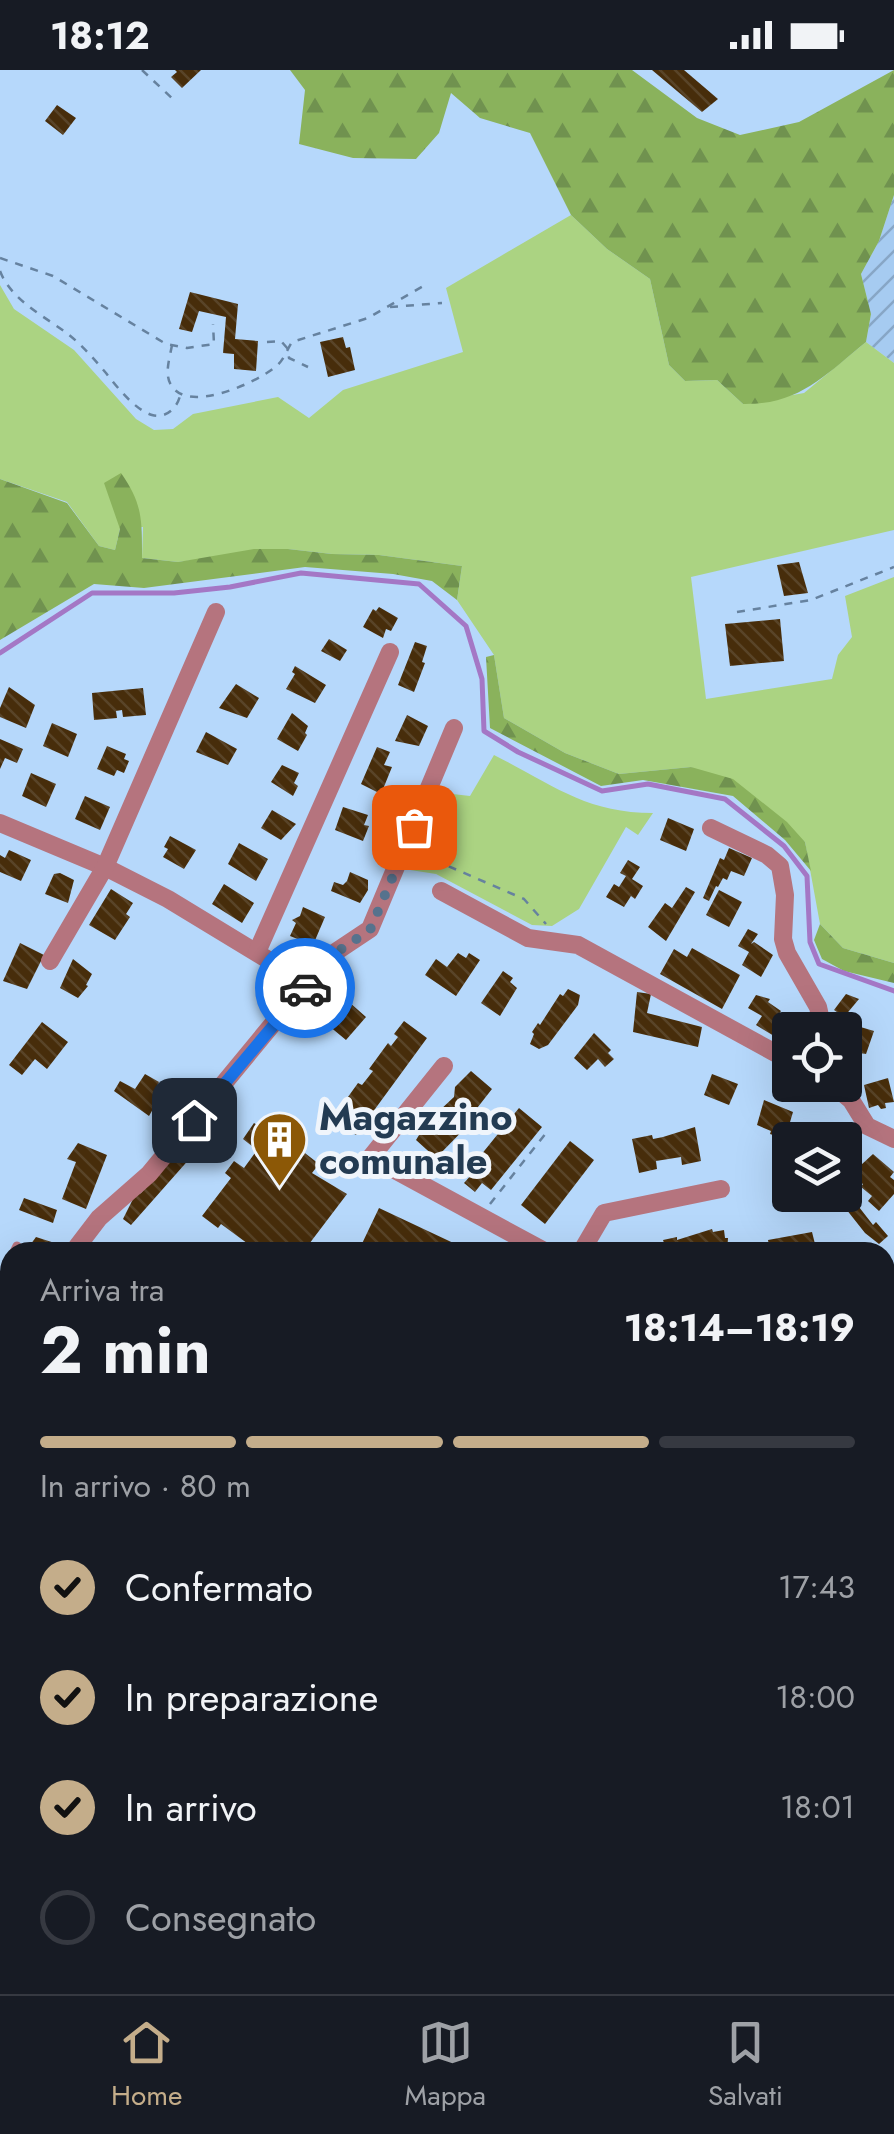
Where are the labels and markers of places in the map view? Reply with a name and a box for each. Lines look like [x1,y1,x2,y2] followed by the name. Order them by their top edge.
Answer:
[372,785,457,870] pin
[152,1078,237,1163] pin
[319,1089,513,1188] place label: Magazzino comunale
[250,1109,310,1188] building icon: Magazzino comunale

